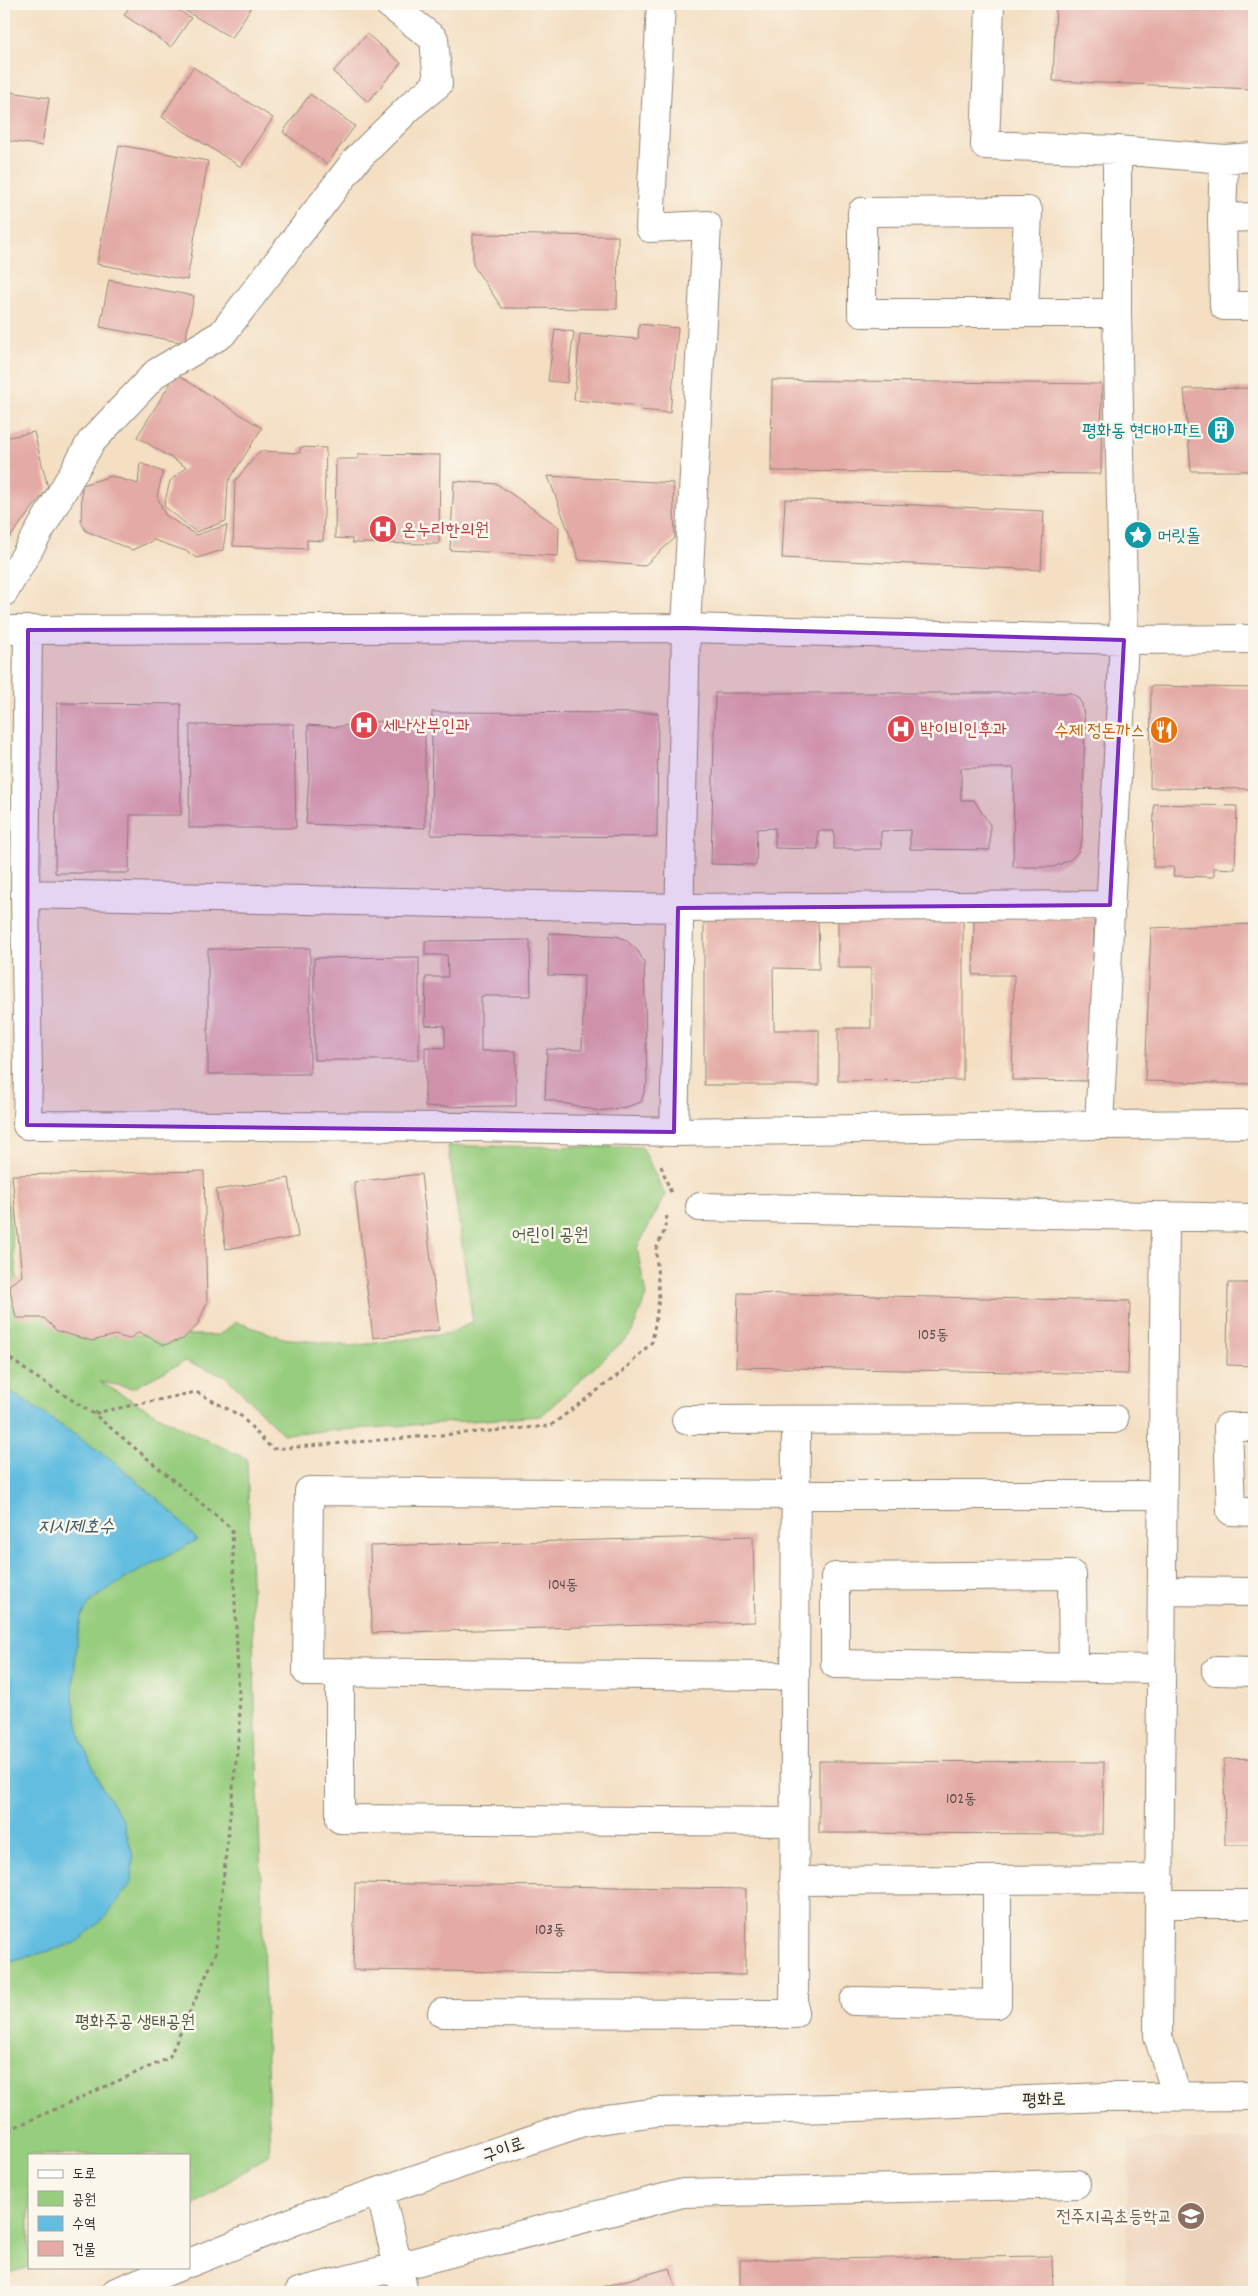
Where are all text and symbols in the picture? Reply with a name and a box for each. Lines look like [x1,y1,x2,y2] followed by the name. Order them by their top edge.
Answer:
[1206,415,1236,445] building icon: 평화동 현대아파트
[1082,420,1202,445] place label: 평화동 현대아파트
[368,514,398,544] hospital icon: 온누리한의원
[402,519,489,544] place label: 온누리한의원
[1123,520,1153,550] place icon: 머릿돌
[1157,525,1200,550] place label: 머릿돌
[349,710,379,740] hospital icon: 세나산부인과
[886,714,916,744] hospital icon: 박이비인후과
[383,715,470,740] place label: 세나산부인과
[1149,715,1179,745] restaurant icon: 수제 정돈까스
[920,719,1007,744] place label: 박이비인후과
[1054,720,1145,745] place label: 수제 정돈까스
[512,1224,588,1249] park label: 어린이 공원
[918,1325,948,1347] house number: 105동
[38,1515,115,1542] water label: 지시제호수
[548,1575,578,1597] house number: 104동
[946,1789,976,1811] house number: 102동
[535,1920,565,1942] house number: 103동
[75,2011,195,2036] park label: 평화주공 생태공원
[1022,2088,1066,2115] street label: 평화로
[479,2132,528,2170] street label: 구이로
[28,2154,190,2268] legend
[72,2164,96,2186] text: 도로
[72,2190,96,2212] text: 공원
[1176,2201,1206,2231] school or university icon: 전주지곡초등학교
[1056,2206,1172,2231] place label: 전주지곡초등학교
[72,2214,96,2236] text: 수역
[72,2240,96,2262] text: 건물

